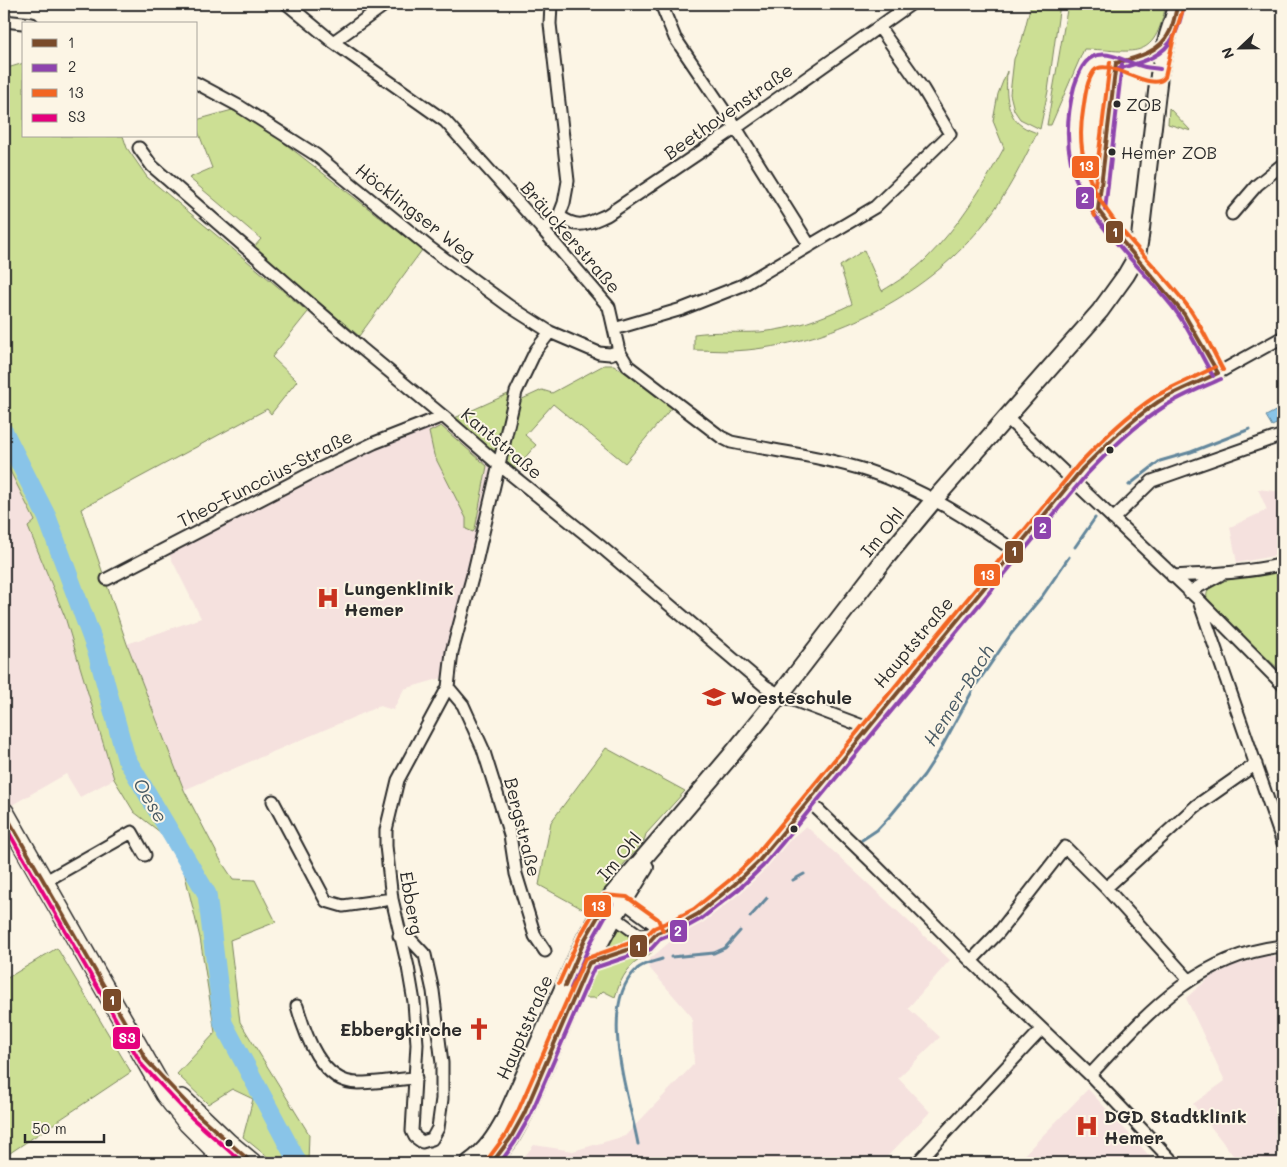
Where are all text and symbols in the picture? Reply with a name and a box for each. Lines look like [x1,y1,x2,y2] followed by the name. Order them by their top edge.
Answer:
[22,22,198,138] legend
[1214,22,1264,72] north arrow
[68,32,75,52] text: 1
[1217,45,1238,62] text: N
[68,56,76,76] text: 2
[659,57,797,165] street label: Beethovenstraße
[68,82,84,102] text: 13
[1126,93,1161,115] place label: ZOB
[1112,99,1122,109] marker: ZOB
[68,106,85,126] text: S3
[1121,141,1217,163] place label: Hemer ZOB
[1107,147,1117,157] marker: Hemer ZOB
[1071,155,1100,179] line badge: 13
[1079,156,1093,175] text: 13
[351,158,481,266] street label: Höcklingser Weg
[516,176,626,298] street label: Bräuckerstraße
[1075,186,1095,210] line badge: 2
[1081,188,1089,207] text: 2
[1105,220,1124,244] line badge: 1
[1112,222,1118,241] text: 1
[456,402,548,484] street label: Kantstraße
[173,423,357,533] street label: Theo-Funccius-Straße
[1105,445,1115,455] unlabelled marker
[855,502,909,562] street label: Im Ohl
[1033,516,1052,540] line badge: 2
[1039,518,1047,537] text: 2
[1004,540,1024,564] line badge: 1
[1011,541,1017,560] text: 1
[973,563,1001,587] line badge: 13
[980,565,994,584] text: 13
[344,576,454,621] place label: Lungenklinik Hemer
[315,585,341,611] hospital icon: Lungenklinik Hemer
[868,591,958,693] street label: Hauptstraße
[917,639,999,751] water label: Hemer-Bach
[701,684,727,710] school or university icon: Woesteschule
[731,685,852,709] place label: Woesteschule
[128,773,174,827] water label: Oese
[499,775,547,879] street label: Bergstraße
[789,824,799,834] unlabelled marker
[592,826,646,886] street label: Im Ohl
[395,869,429,937] street label: Ebberg
[583,894,612,918] line badge: 13
[591,896,605,915] text: 13
[669,919,688,943] line badge: 2
[674,921,682,940] text: 2
[629,934,648,958] line badge: 1
[635,936,641,955] text: 1
[490,971,558,1083] street label: Hauptstraße
[102,988,122,1012] line badge: 1
[109,990,115,1009] text: 1
[466,1016,492,1042] church icon: Ebbergkirche
[340,1017,462,1041] place label: Ebbergkirche
[112,1026,141,1050] line badge: S3
[118,1028,136,1047] text: S3
[1104,1104,1247,1149] place label: DGD Stadtklinik Hemer
[25,1112,104,1144] scale bar
[1074,1113,1100,1139] hospital icon: DGD Stadtklinik Hemer
[32,1118,67,1138] text: 50 m
[224,1138,234,1148] unlabelled marker

